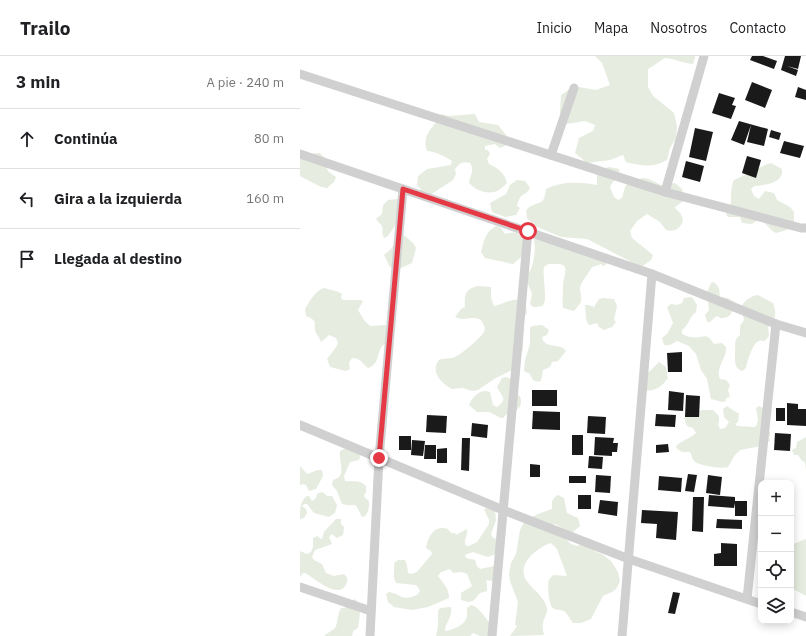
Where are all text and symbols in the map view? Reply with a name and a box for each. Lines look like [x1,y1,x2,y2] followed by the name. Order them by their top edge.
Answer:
[20,16,70,40] text: Trailo
[536,19,572,37] text: Inicio
[594,19,628,37] text: Mapa
[650,19,707,37] text: Nosotros
[729,19,786,37] text: Contacto
[16,71,60,93] text: 3 min
[206,74,284,91] text: A pie · 240 m
[16,128,38,150] icon: ahead
[54,129,118,148] text: Continúa
[254,130,284,147] text: 80 m
[16,188,38,210] icon: left
[54,189,182,208] text: Gira a la izquierda
[246,190,284,207] text: 160 m
[519,222,537,240] route start
[16,248,38,270] icon: arrive
[54,249,182,268] text: Llegada al destino
[370,449,388,467] route end
[758,480,794,624] map controls
[758,480,794,516] button: +
[758,516,794,552] button: −
[758,552,794,588] button: locate
[758,588,794,624] button: layers

